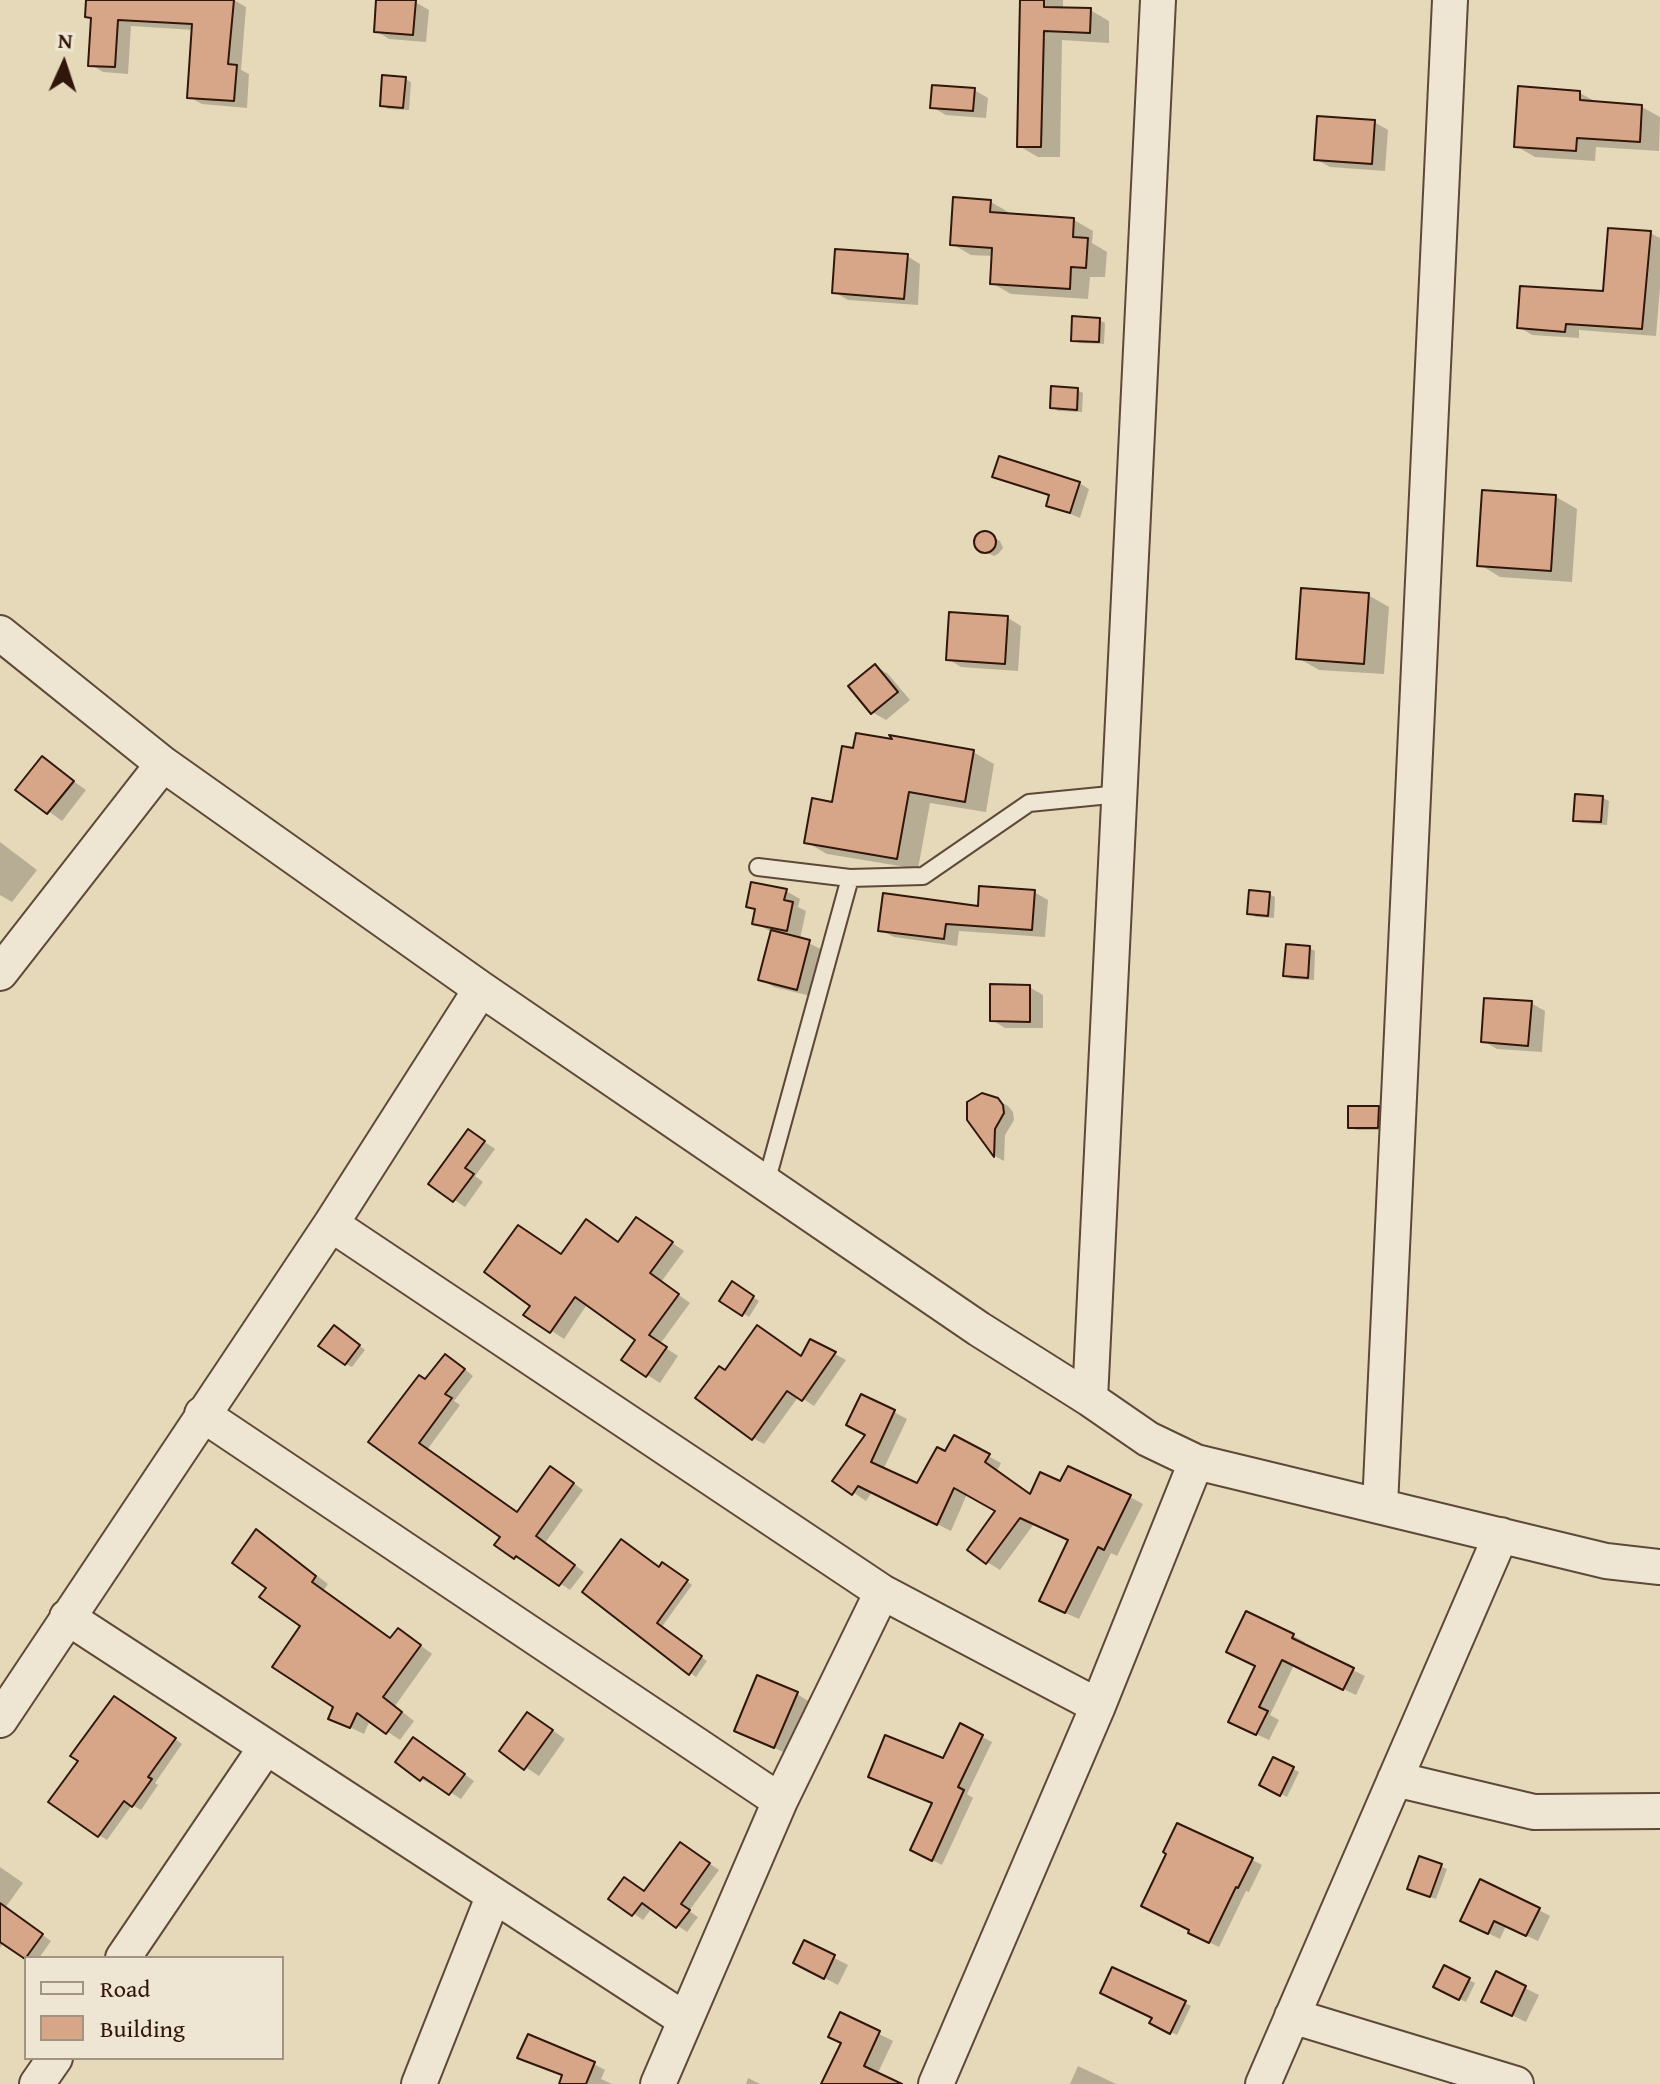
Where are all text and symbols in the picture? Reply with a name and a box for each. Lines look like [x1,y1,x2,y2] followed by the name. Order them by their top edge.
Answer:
[24,24,104,104] north arrow
[57,24,73,56] text: N
[24,1956,284,2060] legend
[100,1971,150,2006] text: Road
[100,2011,185,2046] text: Building

